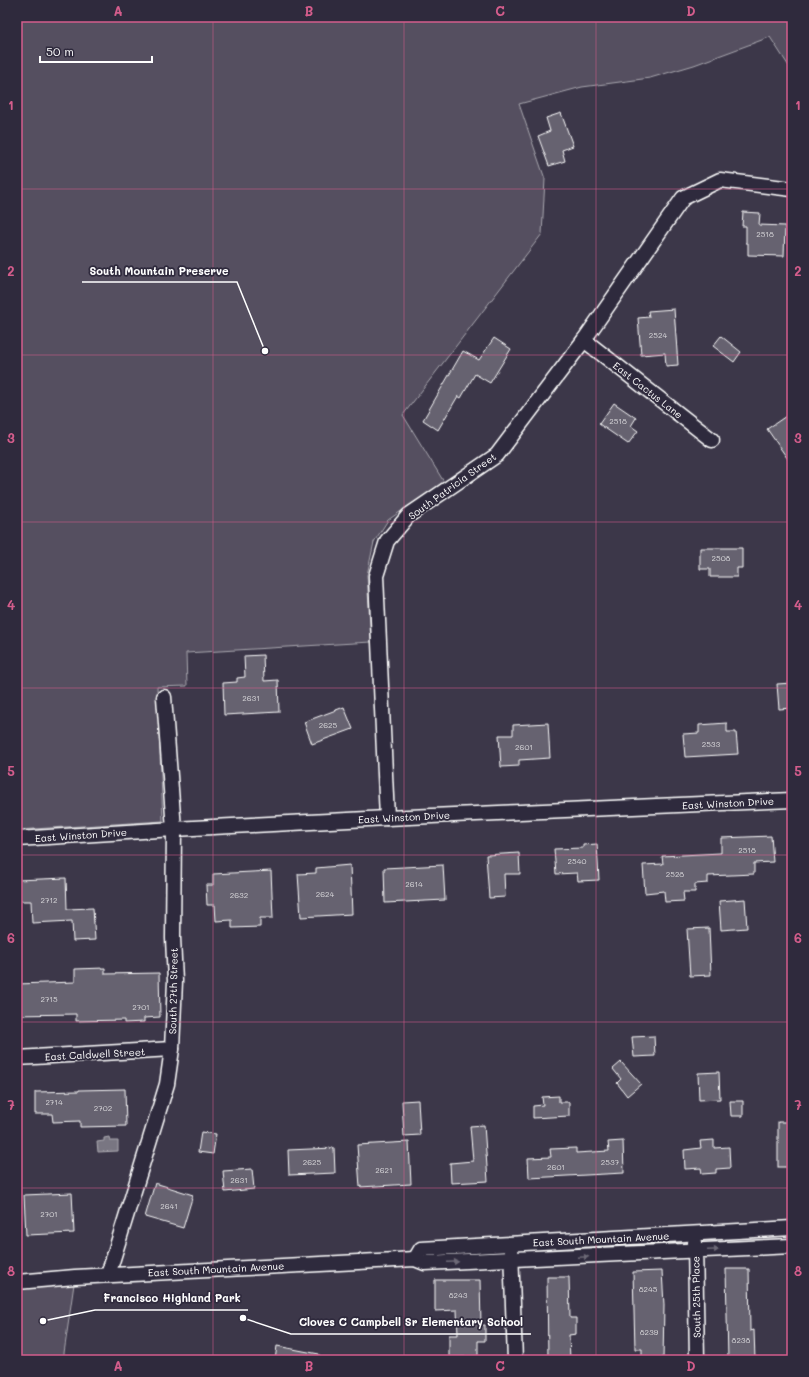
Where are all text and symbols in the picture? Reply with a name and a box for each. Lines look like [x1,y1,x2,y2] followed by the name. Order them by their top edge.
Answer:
[113,2,123,19] text: A
[305,2,314,19] text: B
[495,2,505,19] text: C
[686,2,696,19] text: D
[40,38,152,64] scale bar
[46,43,74,59] text: 50 m
[8,96,14,113] text: 1
[795,96,801,113] text: 1
[756,229,774,239] house number: 2518
[82,259,237,282] callout: South Mountain Preserve
[7,262,15,279] text: 2
[794,262,802,279] text: 2
[89,263,229,278] text: South Mountain Preserve
[649,330,667,340] house number: 2524
[610,358,686,422] street label: East Cactus Lane
[609,416,627,426] house number: 2518
[7,429,15,446] text: 3
[794,429,802,446] text: 3
[405,449,499,523] street label: South Patricia Street
[712,553,731,563] house number: 2508
[7,596,15,613] text: 4
[794,596,802,613] text: 4
[242,693,260,703] house number: 2631
[319,720,338,730] house number: 2625
[702,739,721,749] house number: 2533
[515,742,533,752] house number: 2601
[7,762,15,779] text: 5
[794,762,802,779] text: 5
[682,794,774,812] street label: East Winston Drive
[358,808,450,826] street label: East Winston Drive
[35,825,127,845] street label: East Winston Drive
[738,845,756,855] house number: 2518
[568,856,586,866] house number: 2540
[666,869,684,879] house number: 2528
[405,879,423,889] house number: 2614
[316,889,335,899] house number: 2624
[230,890,248,900] house number: 2632
[41,895,57,905] house number: 2712
[7,929,15,946] text: 6
[794,929,802,946] text: 6
[165,948,181,1034] street label: South 27th Street
[40,994,58,1004] house number: 2715
[132,1002,150,1012] house number: 2701
[44,1044,146,1064] street label: East Caldwell Street
[7,1096,15,1113] text: 7
[794,1096,802,1113] text: 7
[45,1097,63,1107] house number: 2714
[94,1103,112,1113] house number: 2702
[303,1157,322,1167] house number: 2625
[601,1157,620,1167] house number: 2537
[547,1162,565,1172] house number: 2601
[375,1165,393,1175] house number: 2621
[230,1175,248,1185] house number: 2631
[160,1201,178,1211] house number: 2641
[40,1209,58,1219] house number: 2701
[532,1228,670,1250] street label: East South Mountain Avenue
[707,1247,719,1254] one-way arrow
[577,1253,589,1260] one-way arrow
[688,1256,704,1338] street label: South 25th Place
[147,1258,285,1280] street label: East South Mountain Avenue
[447,1259,459,1266] one-way arrow
[7,1262,15,1279] text: 8
[794,1262,802,1279] text: 8
[639,1284,658,1294] house number: 8245
[95,1287,248,1310] callout: Francisco Highland Park
[103,1290,241,1305] text: Francisco Highland Park
[449,1290,468,1300] house number: 8243
[291,1311,531,1334] callout: Cloves C Campbell Sr Elementary School
[299,1314,523,1329] text: Cloves C Campbell Sr Elementary School
[640,1327,659,1337] house number: 8239
[732,1335,751,1345] house number: 8238
[113,1357,123,1374] text: A
[305,1357,314,1374] text: B
[495,1357,505,1374] text: C
[686,1357,696,1374] text: D

